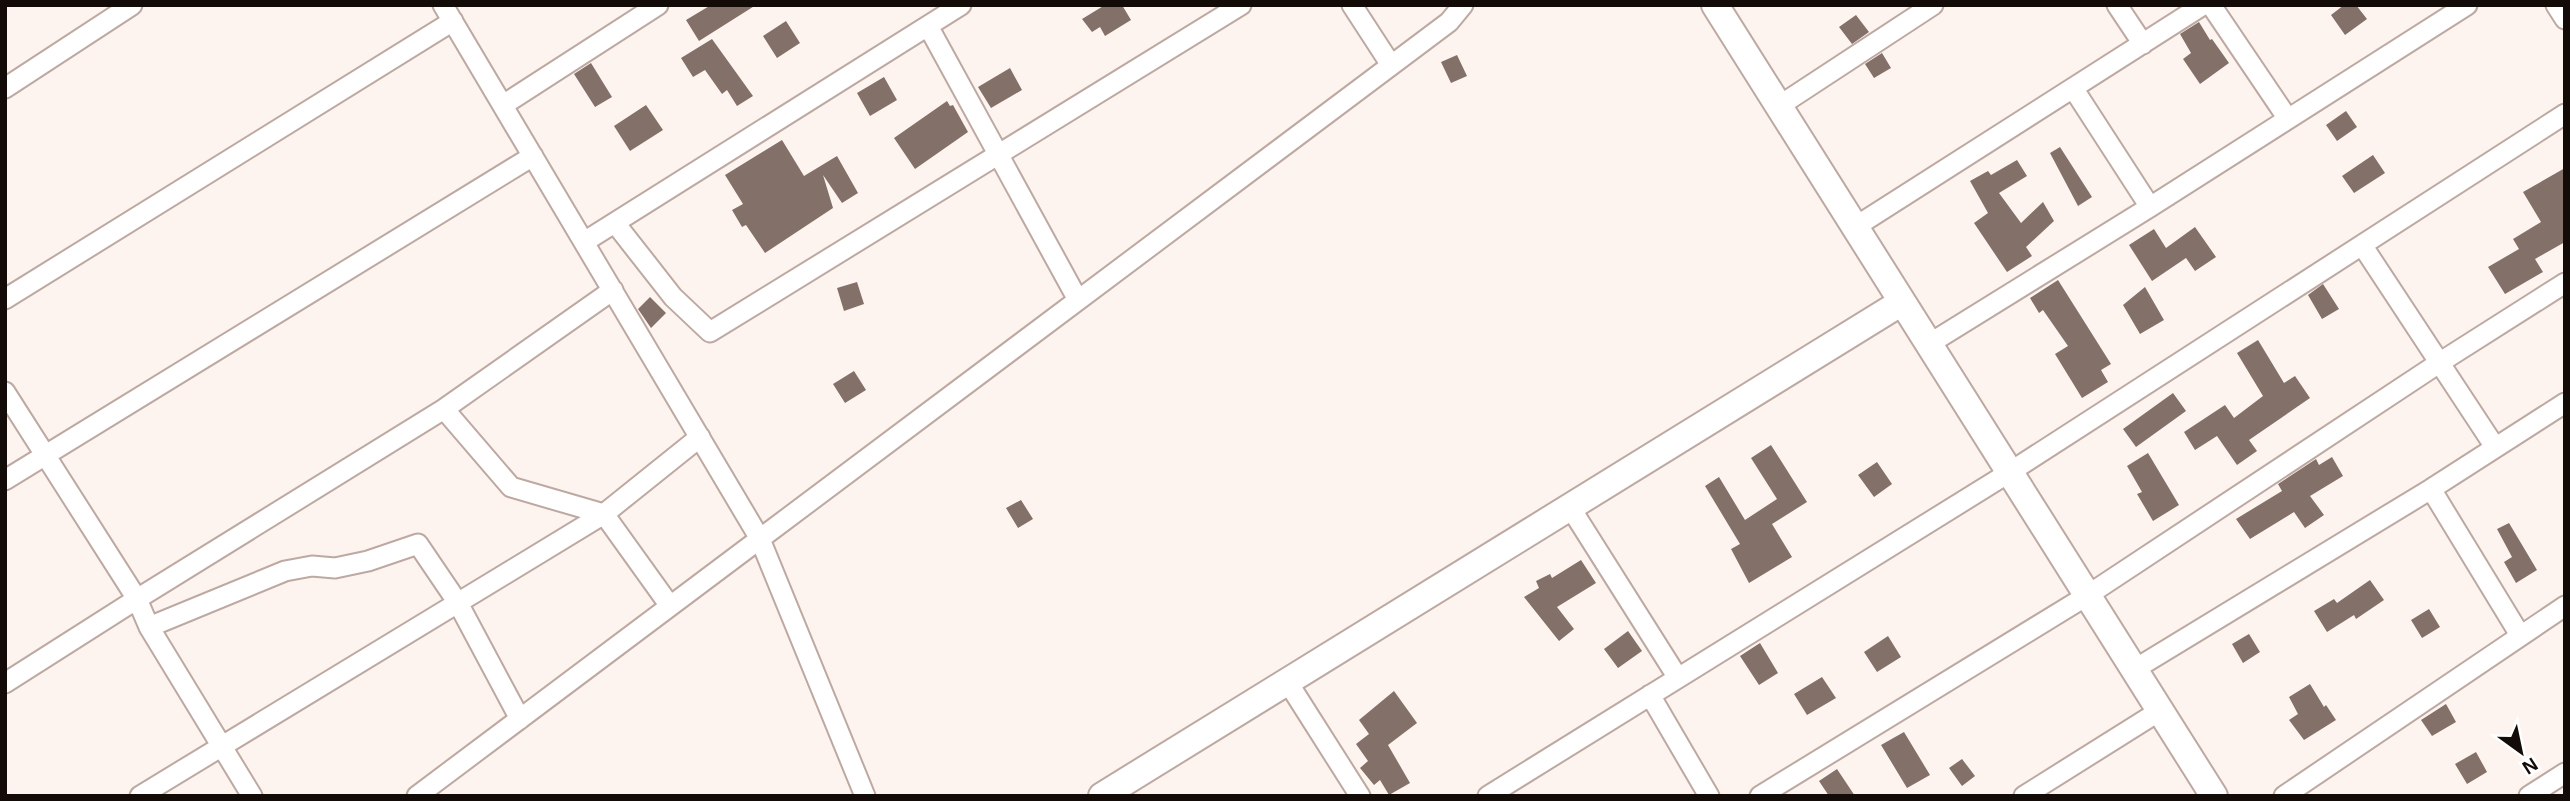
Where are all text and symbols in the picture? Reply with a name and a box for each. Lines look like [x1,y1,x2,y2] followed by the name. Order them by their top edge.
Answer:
[2486,717,2556,787] north arrow
[2519,753,2541,778] text: N

